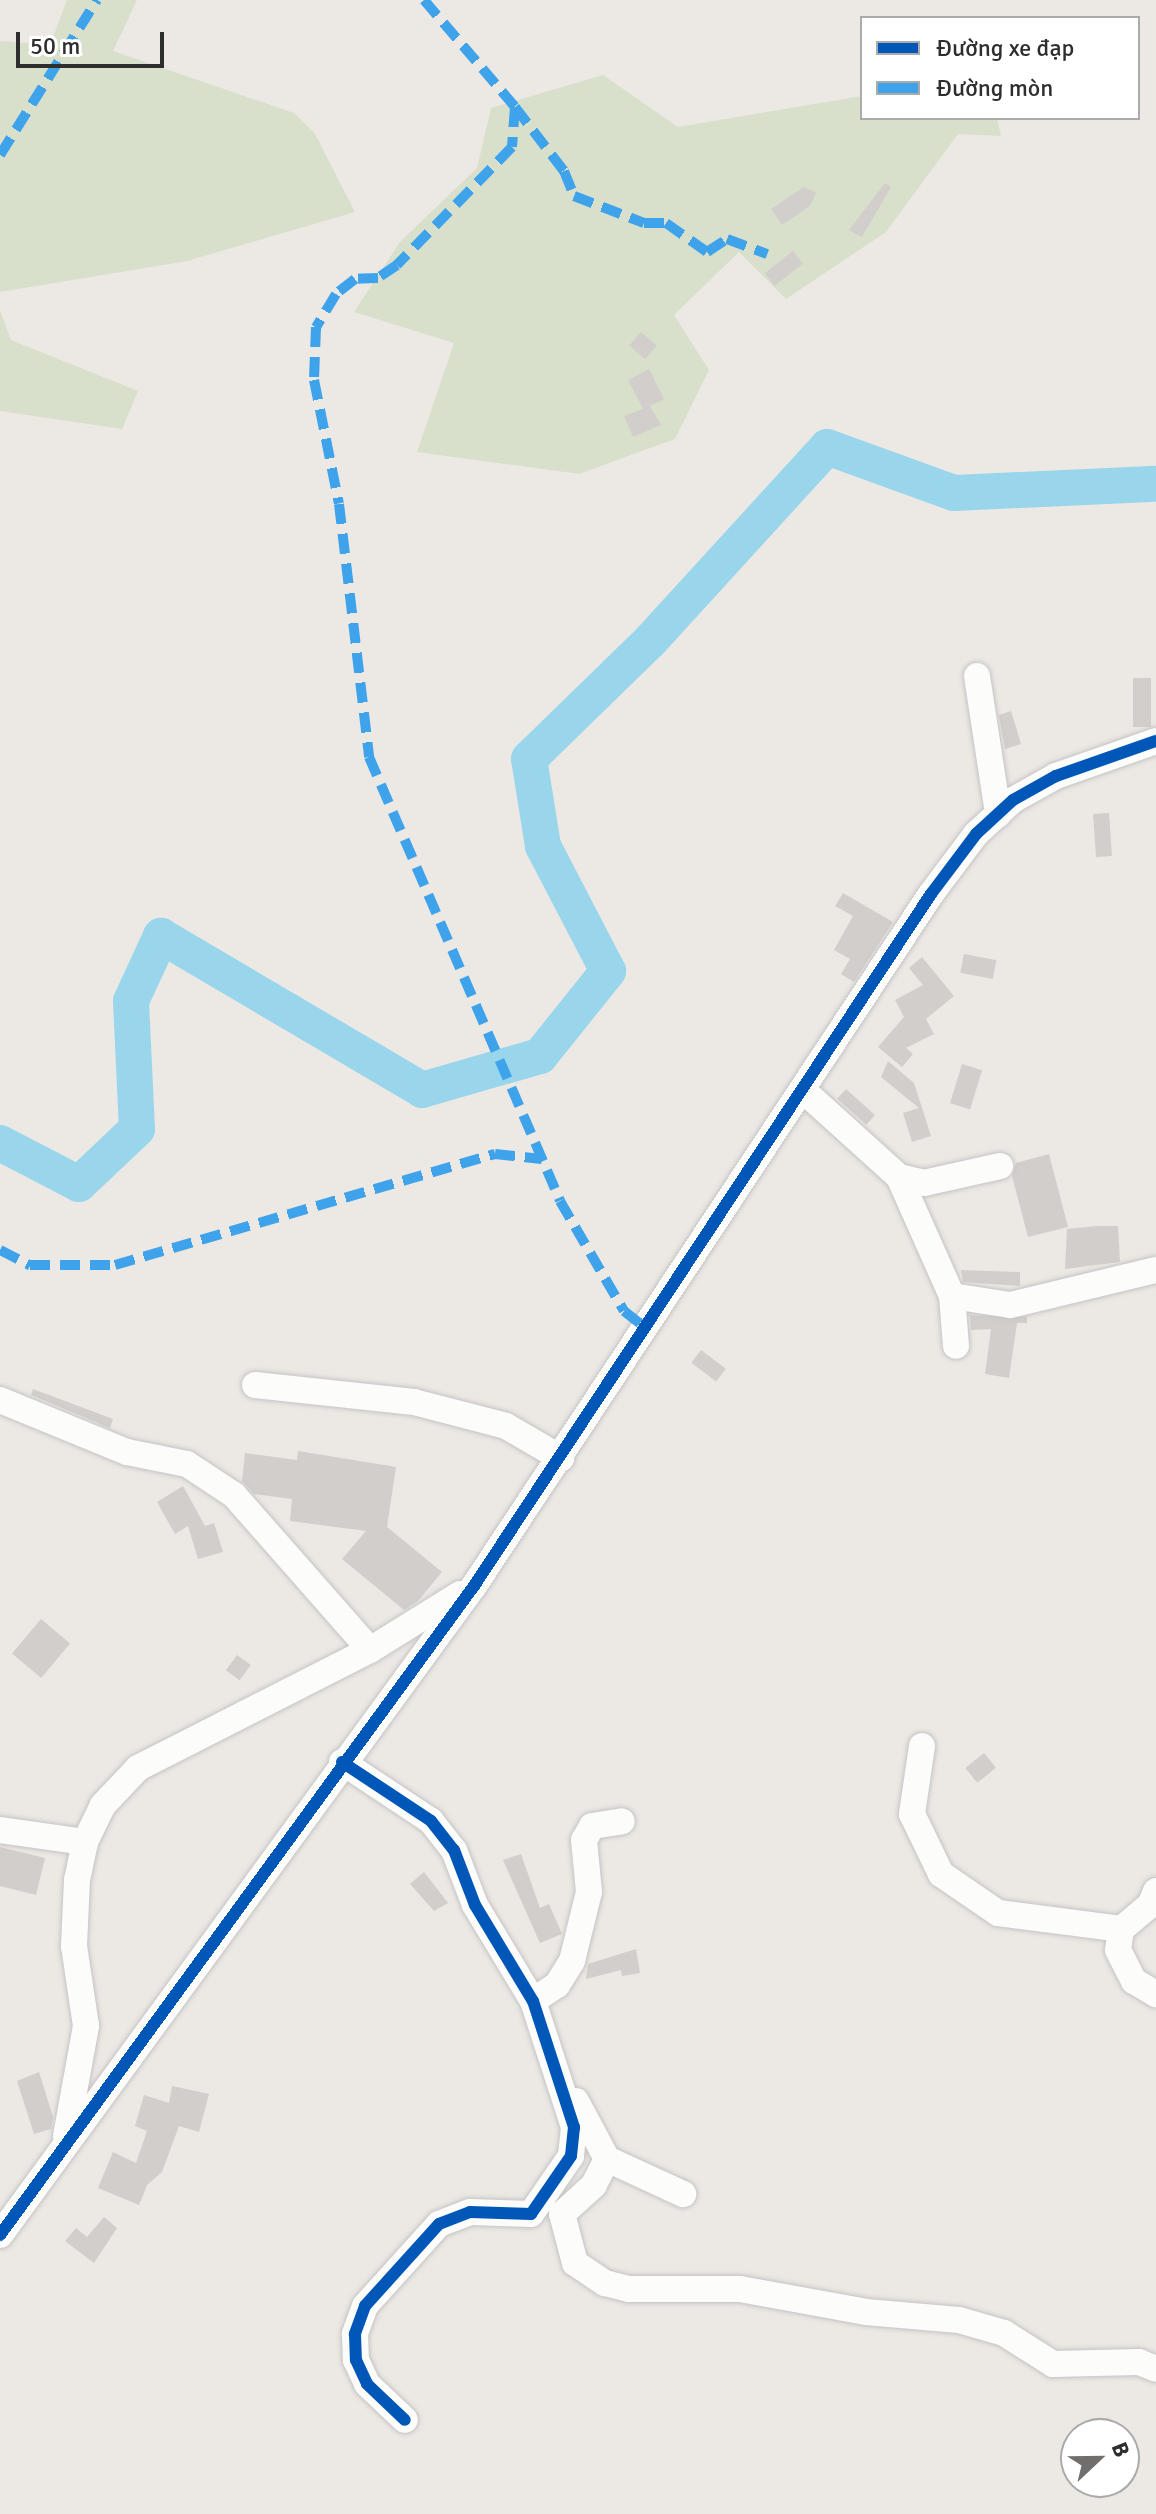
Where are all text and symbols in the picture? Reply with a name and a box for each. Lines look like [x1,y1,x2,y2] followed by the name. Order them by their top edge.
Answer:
[20,16,168,66] scale bar
[860,16,1140,120] legend
[30,31,80,61] text: 50 m
[936,33,1074,63] text: Đường xe đạp
[936,73,1053,103] text: Đường mòn
[1060,2418,1140,2498] north arrow
[1106,2438,1136,2461] text: B

